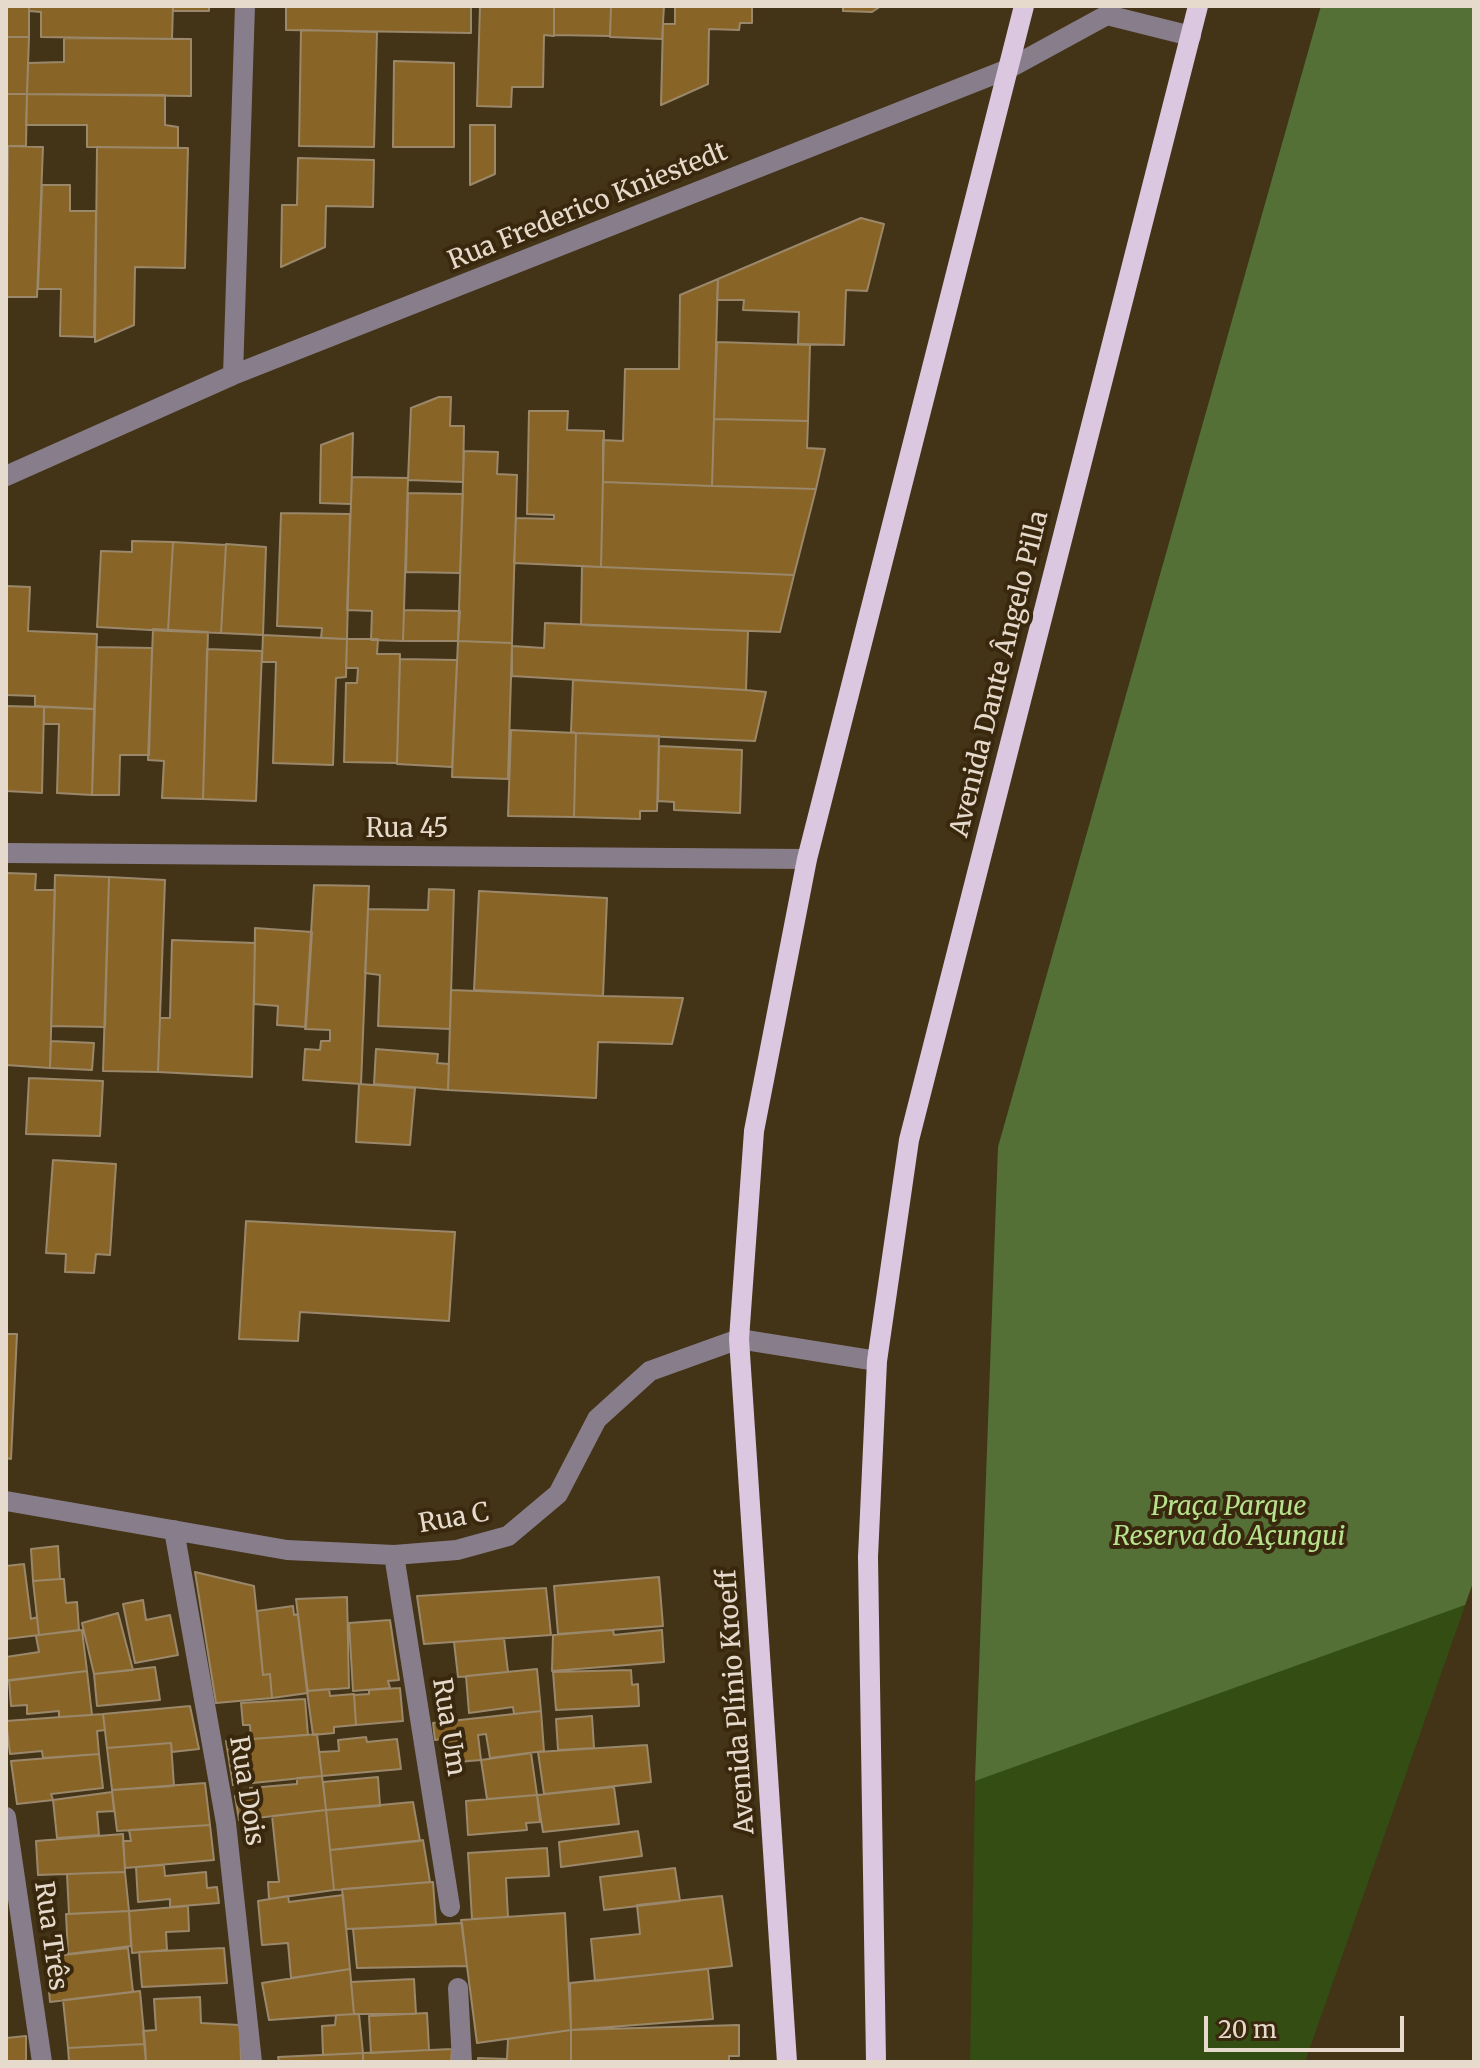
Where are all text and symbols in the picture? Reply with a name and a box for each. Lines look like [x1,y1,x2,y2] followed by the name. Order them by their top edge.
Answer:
[444,137,732,277] street label: Rua Frederico Kniestedt
[944,508,1056,840] street label: Avenida Dante Ângelo Pilla
[365,814,449,846] street label: Rua 45
[1113,1492,1345,1554] park label: Praça Parque Reserva do Açungui
[416,1497,492,1541] street label: Rua C
[712,1569,762,1835] street label: Avenida Plínio Kroeff
[425,1676,471,1778] street label: Rua Um
[222,1734,270,1848] street label: Rua Dois
[27,1880,73,1992] street label: Rua Três
[1208,2000,1408,2050] scale bar
[1218,2014,1277,2045] text: 20 m

